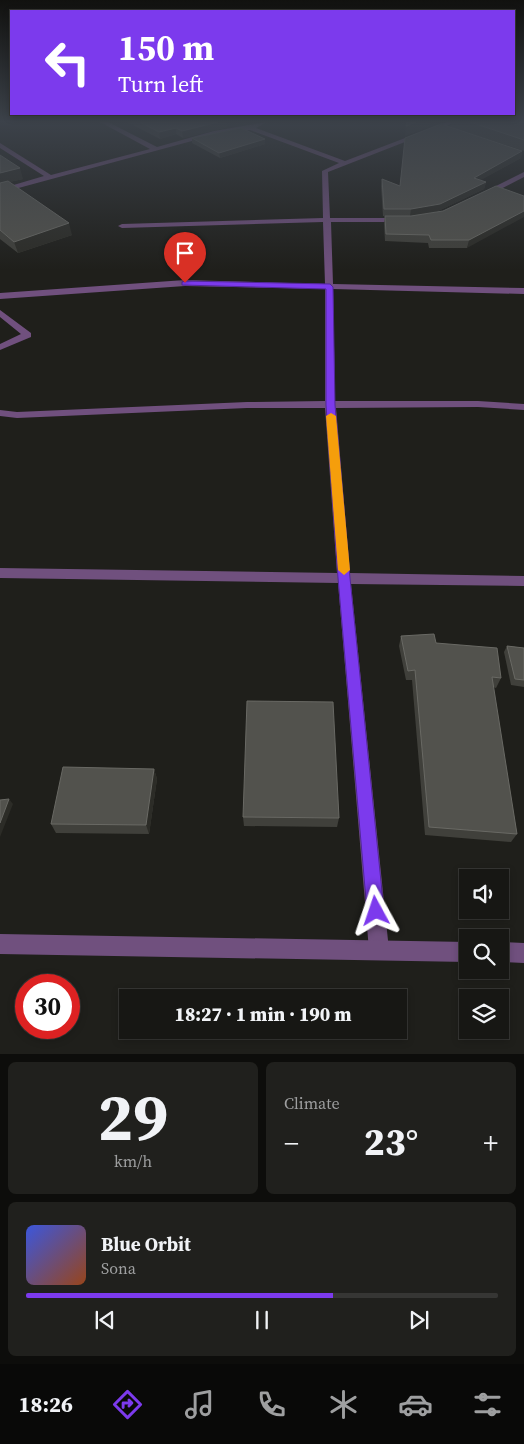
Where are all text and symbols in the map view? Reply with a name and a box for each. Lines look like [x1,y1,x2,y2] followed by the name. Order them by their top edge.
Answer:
[118,24,214,72] text: 150 m
[35,30,100,95] icon: left
[118,69,203,99] text: Turn left
[164,232,206,283] pin
[171,239,199,267] icon: arrive
[459,869,509,1039] map controls
[459,869,509,919] button: sound
[349,884,401,936] position arrow
[459,929,509,979] button: search
[15,974,80,1039] speed limit sign: 30
[459,989,509,1039] button: layers
[174,1001,352,1027] text: 18:27 · 1 min · 190 m
[98,1073,168,1162] text: 29
[284,1092,340,1114] text: Climate
[364,1116,418,1168] text: 23°
[284,1124,299,1162] text: −
[483,1124,498,1162] text: +
[114,1150,152,1172] text: km/h
[101,1231,191,1257] text: Blue Orbit
[101,1257,136,1279] text: Sona
[91,1306,119,1334] icon: previous
[248,1306,276,1334] icon: pause
[405,1306,433,1334] icon: next
[110,1387,145,1422] icon: directions
[182,1387,217,1422] icon: music
[254,1387,289,1422] icon: phone
[326,1387,361,1422] icon: climate
[398,1387,433,1422] icon: car
[470,1387,505,1422] icon: filters
[19,1389,73,1419] text: 18:26

